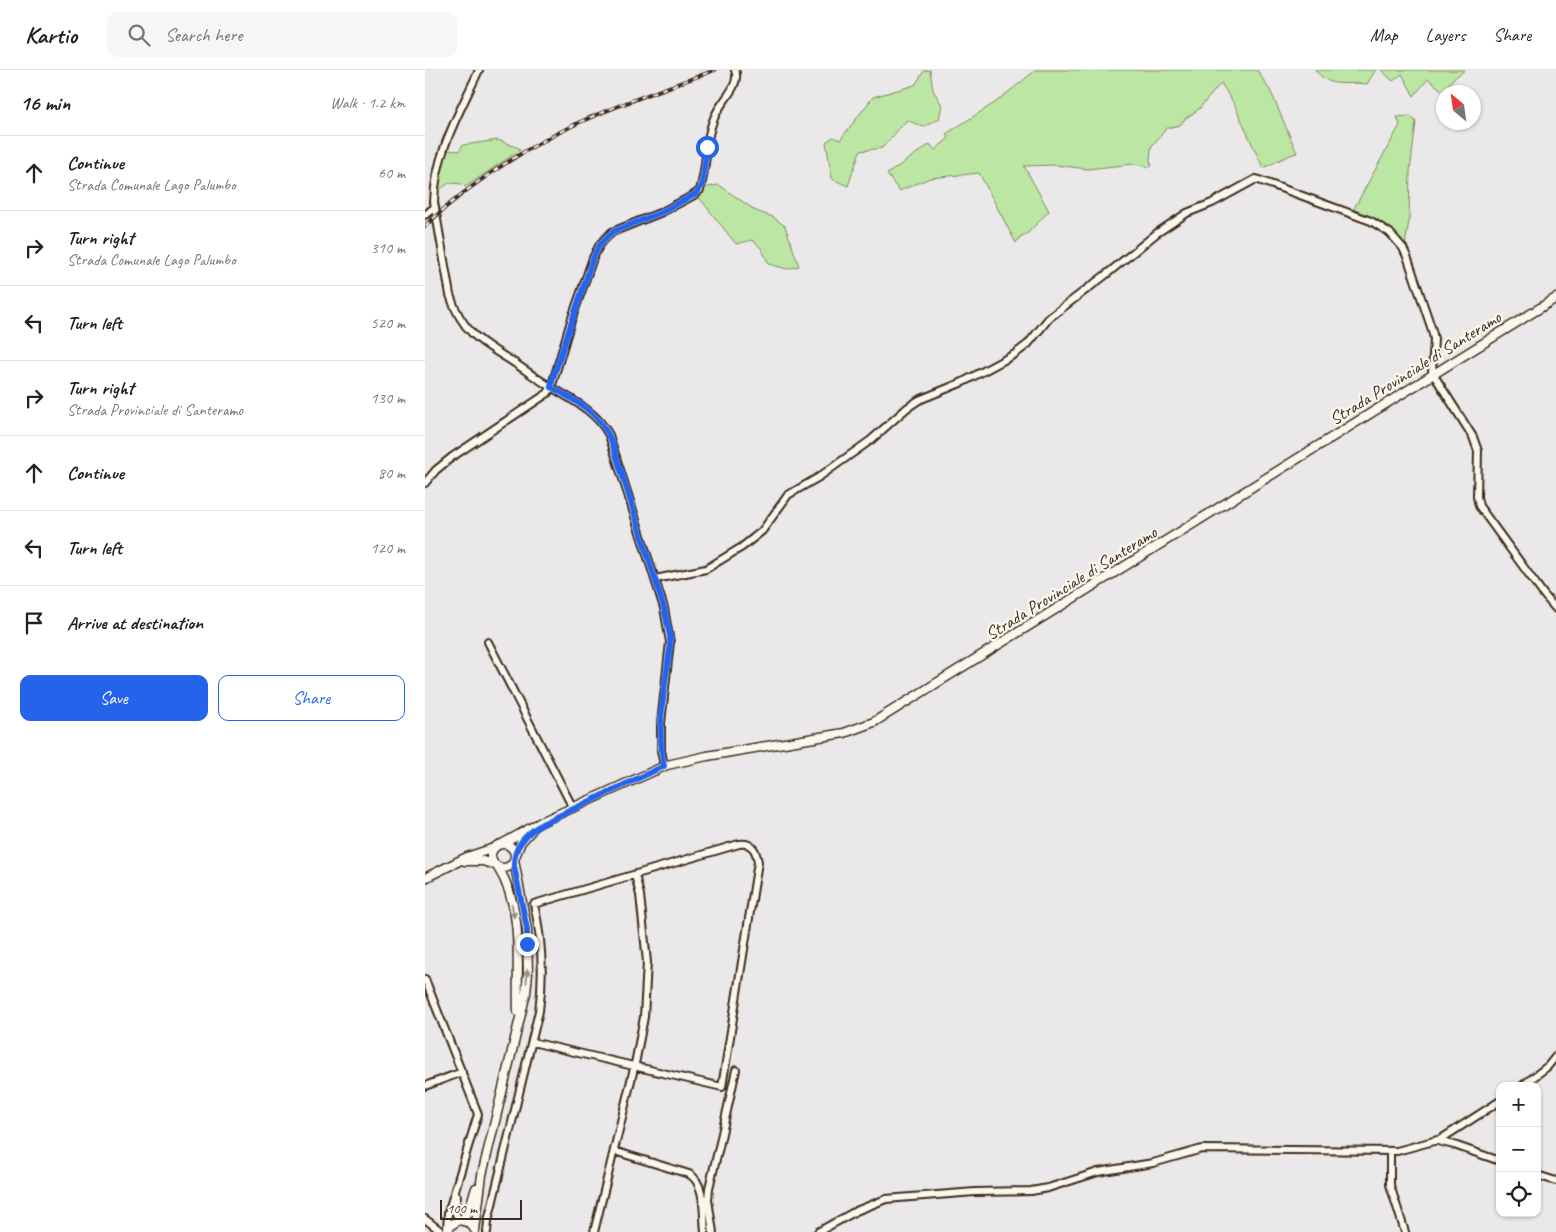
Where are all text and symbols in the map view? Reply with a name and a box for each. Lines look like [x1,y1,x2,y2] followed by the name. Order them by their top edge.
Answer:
[107,12,457,57] search box
[25,20,77,50] text: Kartio
[125,21,153,49] icon: search
[165,23,242,47] text: Search here
[1370,24,1398,46] text: Map
[1426,24,1465,46] text: Layers
[1493,24,1531,46] text: Share
[1436,85,1481,130] north arrow
[20,90,70,116] text: 16 min
[330,93,405,113] text: Walk · 1.2 km
[696,136,719,159] route start
[67,151,124,175] text: Continue
[20,159,48,187] icon: ahead
[378,163,405,183] text: 60 m
[67,175,236,195] text: Strada Comunale Lago Palumbo
[67,226,134,250] text: Turn right
[20,234,48,262] icon: right
[371,238,405,258] text: 310 m
[67,250,236,270] text: Strada Comunale Lago Palumbo
[1325,305,1506,430] street label: Strada Provinciale di Santeramo
[20,309,48,337] icon: left
[67,311,122,335] text: Turn left
[371,313,405,333] text: 520 m
[67,376,134,400] text: Turn right
[20,384,48,412] icon: right
[371,388,405,408] text: 130 m
[67,400,243,420] text: Strada Provinciale di Santeramo
[20,459,48,487] icon: ahead
[67,461,124,485] text: Continue
[378,463,405,483] text: 80 m
[981,520,1162,645] street label: Strada Provinciale di Santeramo
[20,534,48,562] icon: left
[67,536,122,560] text: Turn left
[371,538,405,558] text: 120 m
[20,609,48,637] icon: arrive
[67,611,203,635] text: Arrive at destination
[20,675,208,721] button: Save
[218,675,405,721] button: Share
[510,904,518,920] one-way arrow
[516,933,539,956] route end
[524,968,532,984] one-way arrow
[1496,1082,1541,1217] map controls
[1496,1082,1541,1127] button: +
[1496,1127,1541,1172] button: −
[1496,1172,1541,1217] button: locate
[440,1197,523,1220] scale bar
[447,1200,477,1217] text: 100 m

